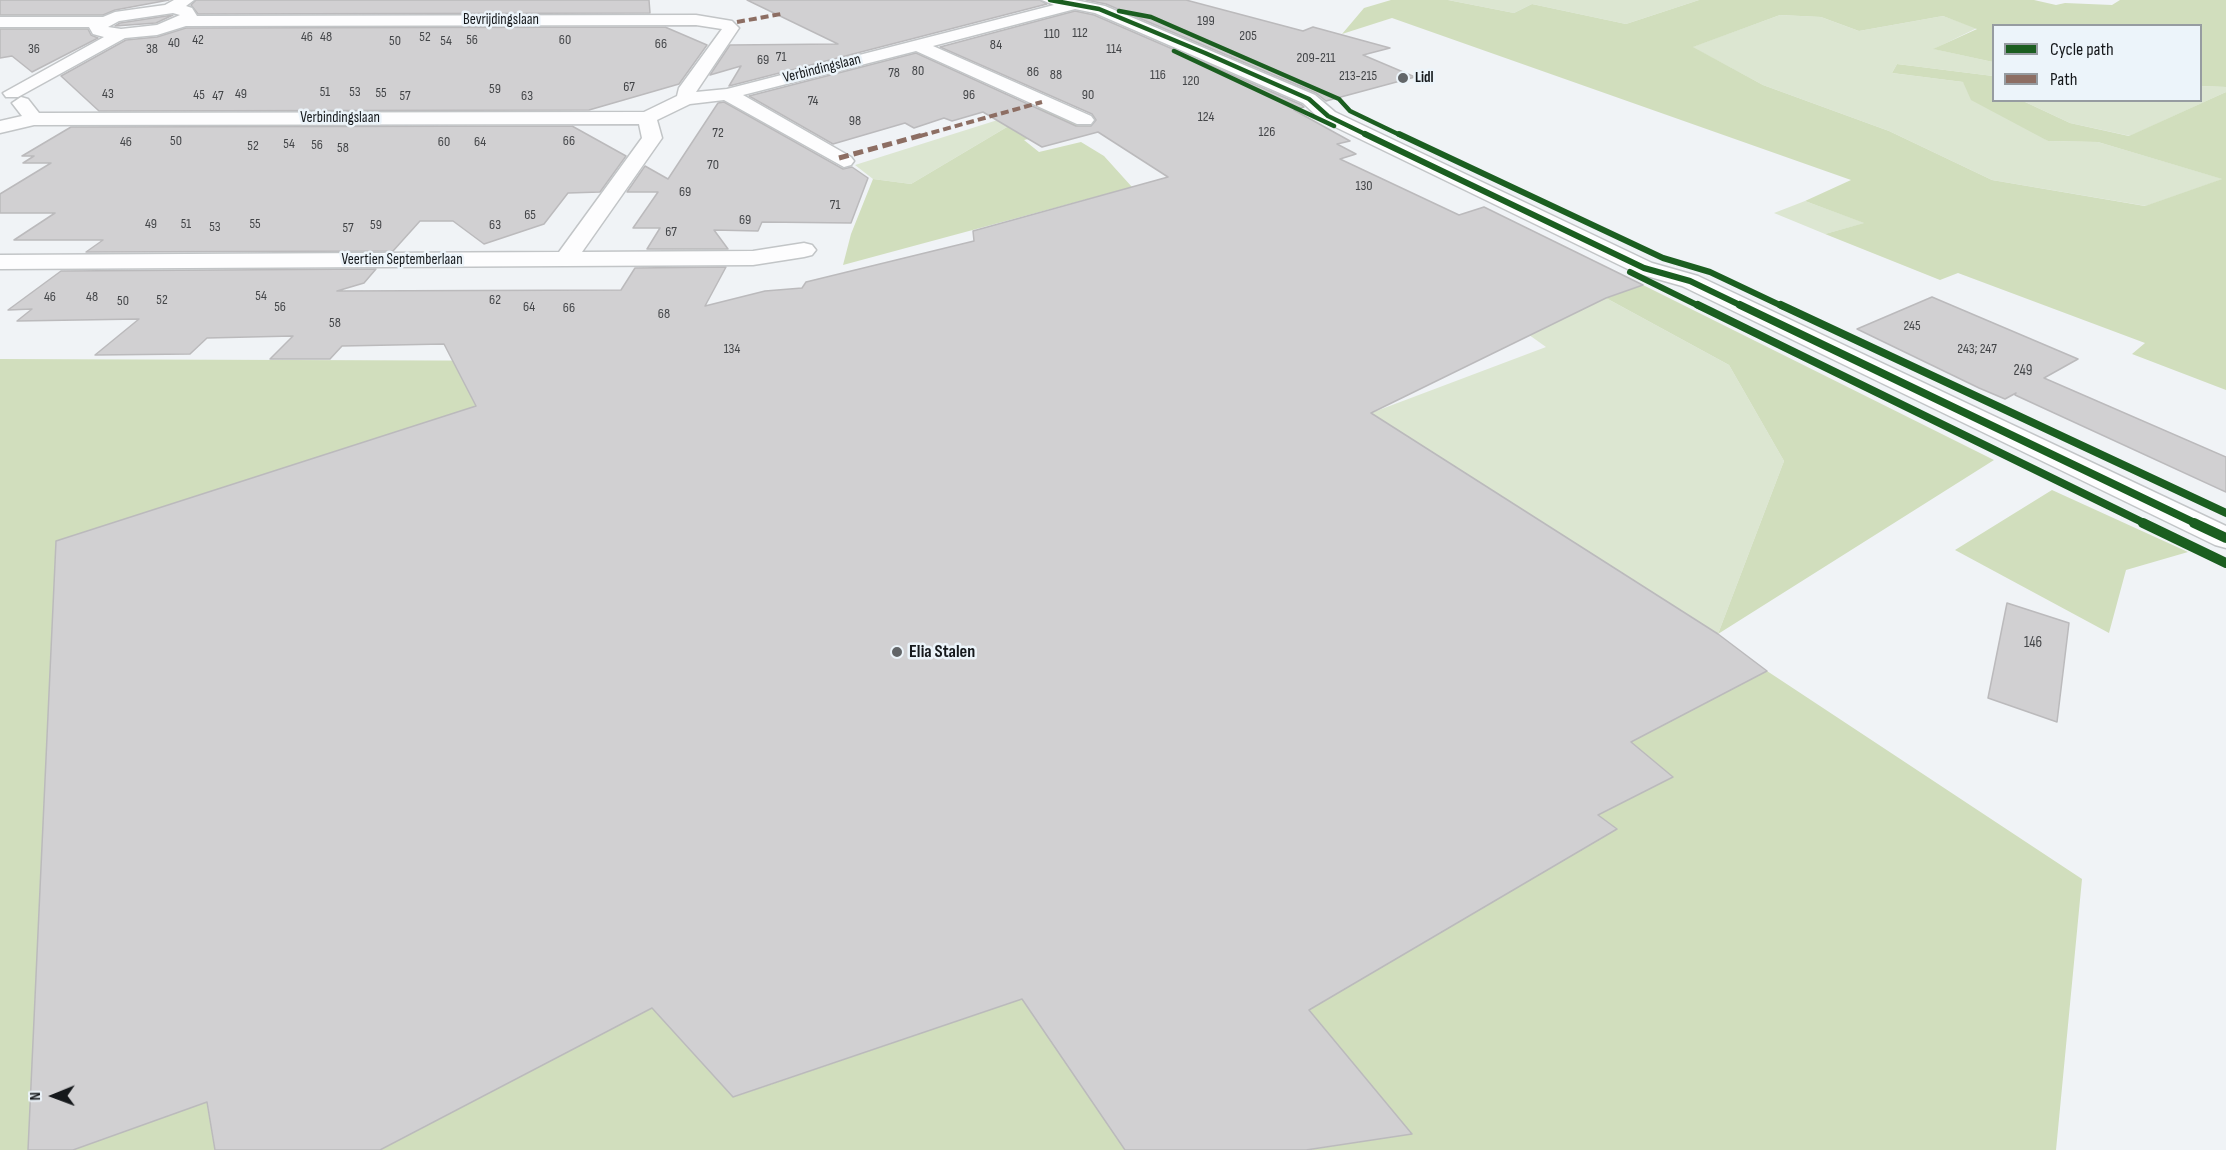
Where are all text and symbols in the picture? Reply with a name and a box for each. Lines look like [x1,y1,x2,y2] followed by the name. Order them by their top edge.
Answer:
[463,11,539,29] street label: Bevrijdingslaan
[1197,13,1215,29] house number: 199
[1992,24,2202,102] legend
[1072,25,1088,41] house number: 112
[1044,26,1060,42] house number: 110
[1239,28,1257,44] house number: 205
[301,29,313,45] house number: 46
[320,29,332,45] house number: 48
[419,29,431,45] house number: 52
[192,32,204,48] house number: 42
[466,32,478,48] house number: 56
[559,32,571,48] house number: 60
[389,33,401,49] house number: 50
[440,33,452,49] house number: 54
[168,35,180,51] house number: 40
[655,36,667,52] house number: 66
[990,37,1002,53] house number: 84
[2050,39,2114,60] text: Cycle path
[28,41,40,57] house number: 36
[146,41,158,57] house number: 38
[1106,41,1122,57] house number: 114
[776,49,786,65] house number: 71
[1297,50,1335,66] house number: 209-211
[781,51,863,87] street label: Verbindingslaan
[757,52,769,68] house number: 69
[912,63,924,79] house number: 80
[1027,64,1039,80] house number: 86
[888,65,900,81] house number: 78
[1050,67,1062,83] house number: 88
[1150,67,1166,83] house number: 116
[1339,68,1377,84] house number: 213-215
[1415,69,1434,87] place label: Lidl
[2050,69,2078,90] text: Path
[1396,71,1410,85] marker: Lidl
[1182,73,1200,89] house number: 120
[623,79,635,95] house number: 67
[489,81,501,97] house number: 59
[320,84,330,100] house number: 51
[349,84,361,100] house number: 53
[375,85,387,101] house number: 55
[102,86,114,102] house number: 43
[235,86,247,102] house number: 49
[193,87,205,103] house number: 45
[963,87,975,103] house number: 96
[1082,87,1094,103] house number: 90
[212,88,224,104] house number: 47
[399,88,411,104] house number: 57
[521,88,533,104] house number: 63
[808,93,818,109] house number: 74
[300,109,380,127] street label: Verbindingslaan
[1198,109,1214,125] house number: 124
[849,113,861,129] house number: 98
[1259,124,1275,140] house number: 126
[712,125,724,141] house number: 72
[170,133,182,149] house number: 50
[563,133,575,149] house number: 66
[120,134,132,150] house number: 46
[438,134,450,150] house number: 60
[474,134,486,150] house number: 64
[283,136,295,152] house number: 54
[311,137,323,153] house number: 56
[247,138,259,154] house number: 52
[337,140,349,156] house number: 58
[707,157,719,173] house number: 70
[1355,178,1373,194] house number: 130
[679,184,691,200] house number: 69
[830,197,840,213] house number: 71
[524,207,536,223] house number: 65
[739,212,751,228] house number: 69
[145,216,157,232] house number: 49
[181,216,191,232] house number: 51
[249,216,261,232] house number: 55
[370,217,382,233] house number: 59
[489,217,501,233] house number: 63
[209,219,221,235] house number: 53
[342,220,354,236] house number: 57
[665,224,677,240] house number: 67
[341,251,463,269] street label: Veertien Septemberlaan
[255,288,267,304] house number: 54
[44,289,56,305] house number: 46
[86,289,98,305] house number: 48
[156,292,168,308] house number: 52
[489,292,501,308] house number: 62
[117,293,129,309] house number: 50
[274,299,286,315] house number: 56
[523,299,535,315] house number: 64
[563,300,575,316] house number: 66
[658,306,670,322] house number: 68
[329,315,341,331] house number: 58
[1903,318,1921,334] house number: 245
[724,341,740,357] house number: 134
[1957,341,1997,357] house number: 243; 247
[2013,362,2033,380] house number: 249
[2024,634,2042,652] house number: 146
[909,641,975,663] place label: Elia Stalen
[890,645,904,659] marker: Elia Stalen
[24,1066,84,1126] north arrow
[26,1092,45,1101] text: N

